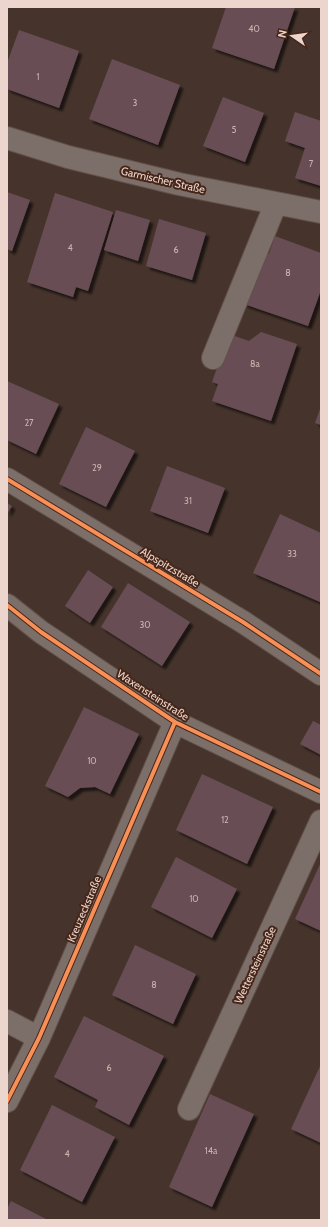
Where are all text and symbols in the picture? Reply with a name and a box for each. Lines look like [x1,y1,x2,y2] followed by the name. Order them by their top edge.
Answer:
[272,16,312,56] north arrow
[248,23,260,34] house number: 40
[275,28,290,39] text: N
[37,71,40,82] house number: 1
[133,97,138,108] house number: 3
[232,124,237,135] house number: 5
[309,158,314,169] house number: 7
[120,164,207,197] street label: Garmischer Straße
[67,242,73,253] house number: 4
[173,244,179,255] house number: 6
[285,267,291,278] house number: 8
[250,358,261,369] house number: 8a
[24,417,34,428] house number: 27
[92,462,102,473] house number: 29
[184,495,192,506] house number: 31
[138,544,202,590] street label: Alpspitzstraße
[287,548,297,559] house number: 33
[139,619,151,630] house number: 30
[114,666,192,724] street label: Waxensteinstraße
[87,755,97,766] house number: 10
[221,814,229,825] house number: 12
[64,874,104,944] street label: Kreuzeckstraße
[189,893,199,904] house number: 10
[231,924,279,1006] street label: Wettersteinstraße
[151,979,157,990] house number: 8
[106,1062,112,1073] house number: 6
[205,1145,218,1156] house number: 14a
[64,1148,70,1159] house number: 4

